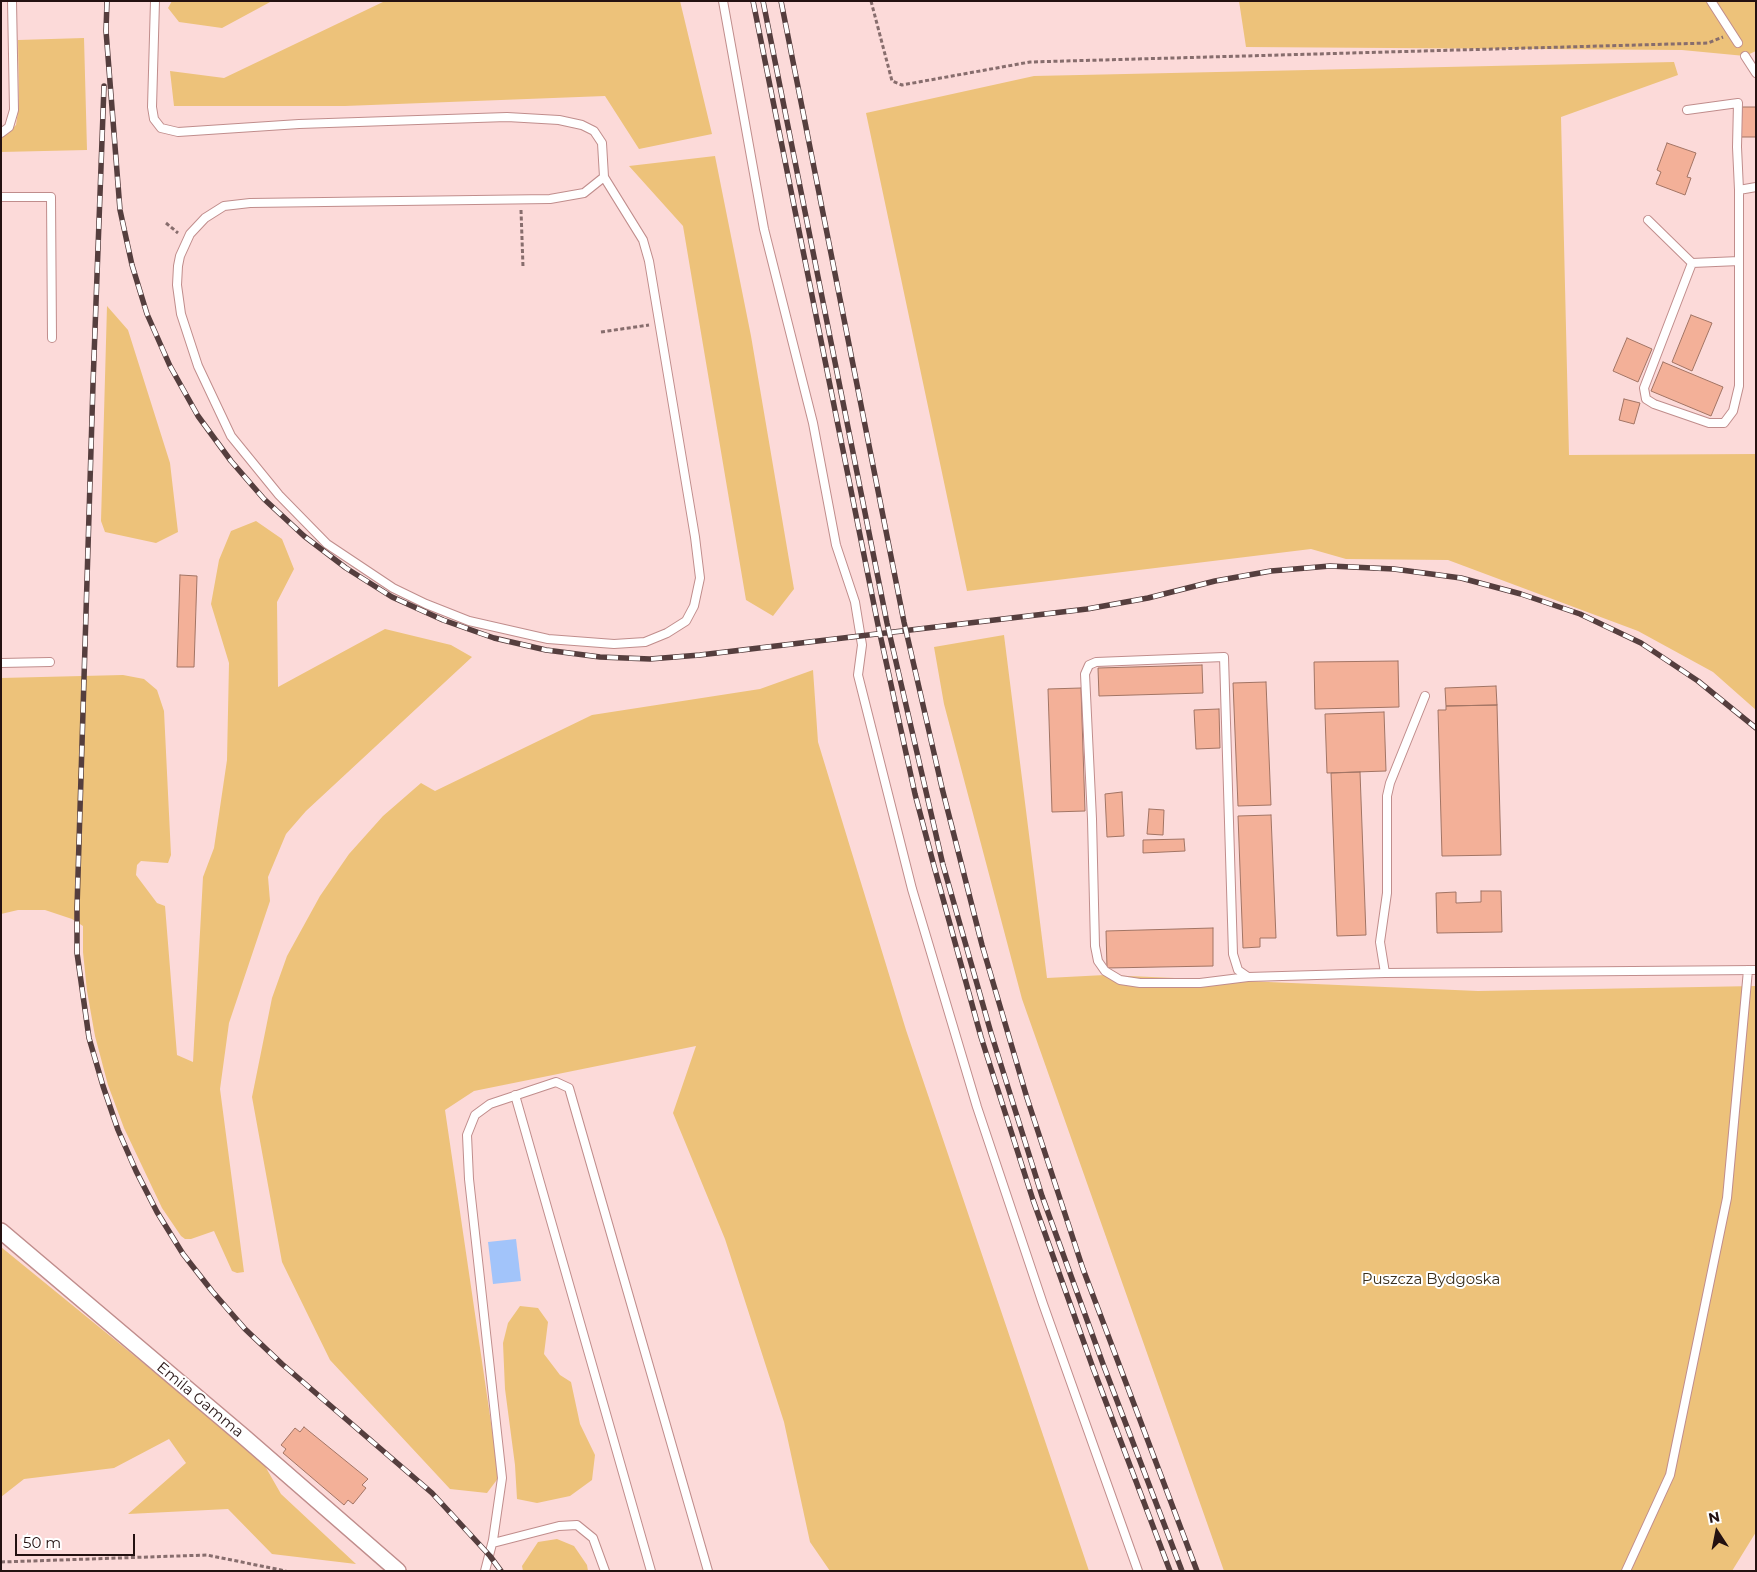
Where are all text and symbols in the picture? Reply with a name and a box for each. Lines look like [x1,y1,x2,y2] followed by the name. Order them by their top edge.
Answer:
[1362,1271,1500,1289] park label: Puszcza Bydgoska
[153,1358,247,1442] street label: Emila Gamma
[1692,1507,1742,1557] north arrow
[1707,1507,1721,1527] text: N
[18,1524,138,1556] scale bar
[23,1533,61,1552] text: 50 m

